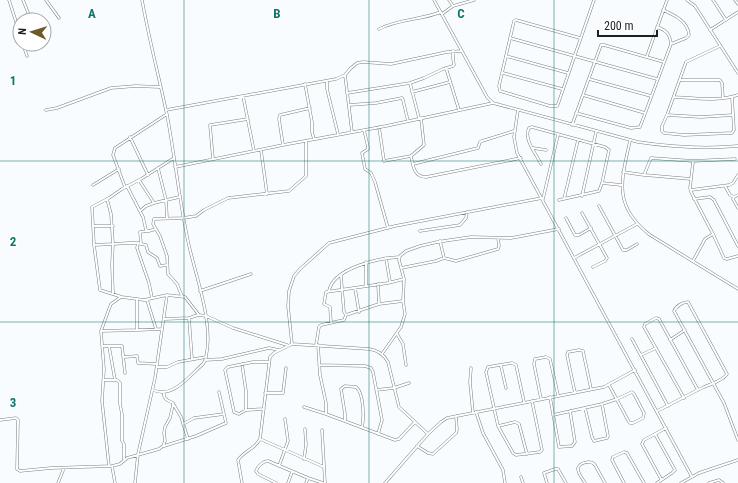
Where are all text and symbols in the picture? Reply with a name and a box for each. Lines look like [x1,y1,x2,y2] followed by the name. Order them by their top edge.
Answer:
[88,6,96,21] text: A
[273,6,281,21] text: B
[457,6,465,21] text: C
[12,12,52,52] north arrow
[598,12,657,38] scale bar
[604,19,634,33] text: 200 m
[16,27,29,35] text: N
[10,73,16,88] text: 1
[10,234,17,249] text: 2
[10,395,16,410] text: 3

